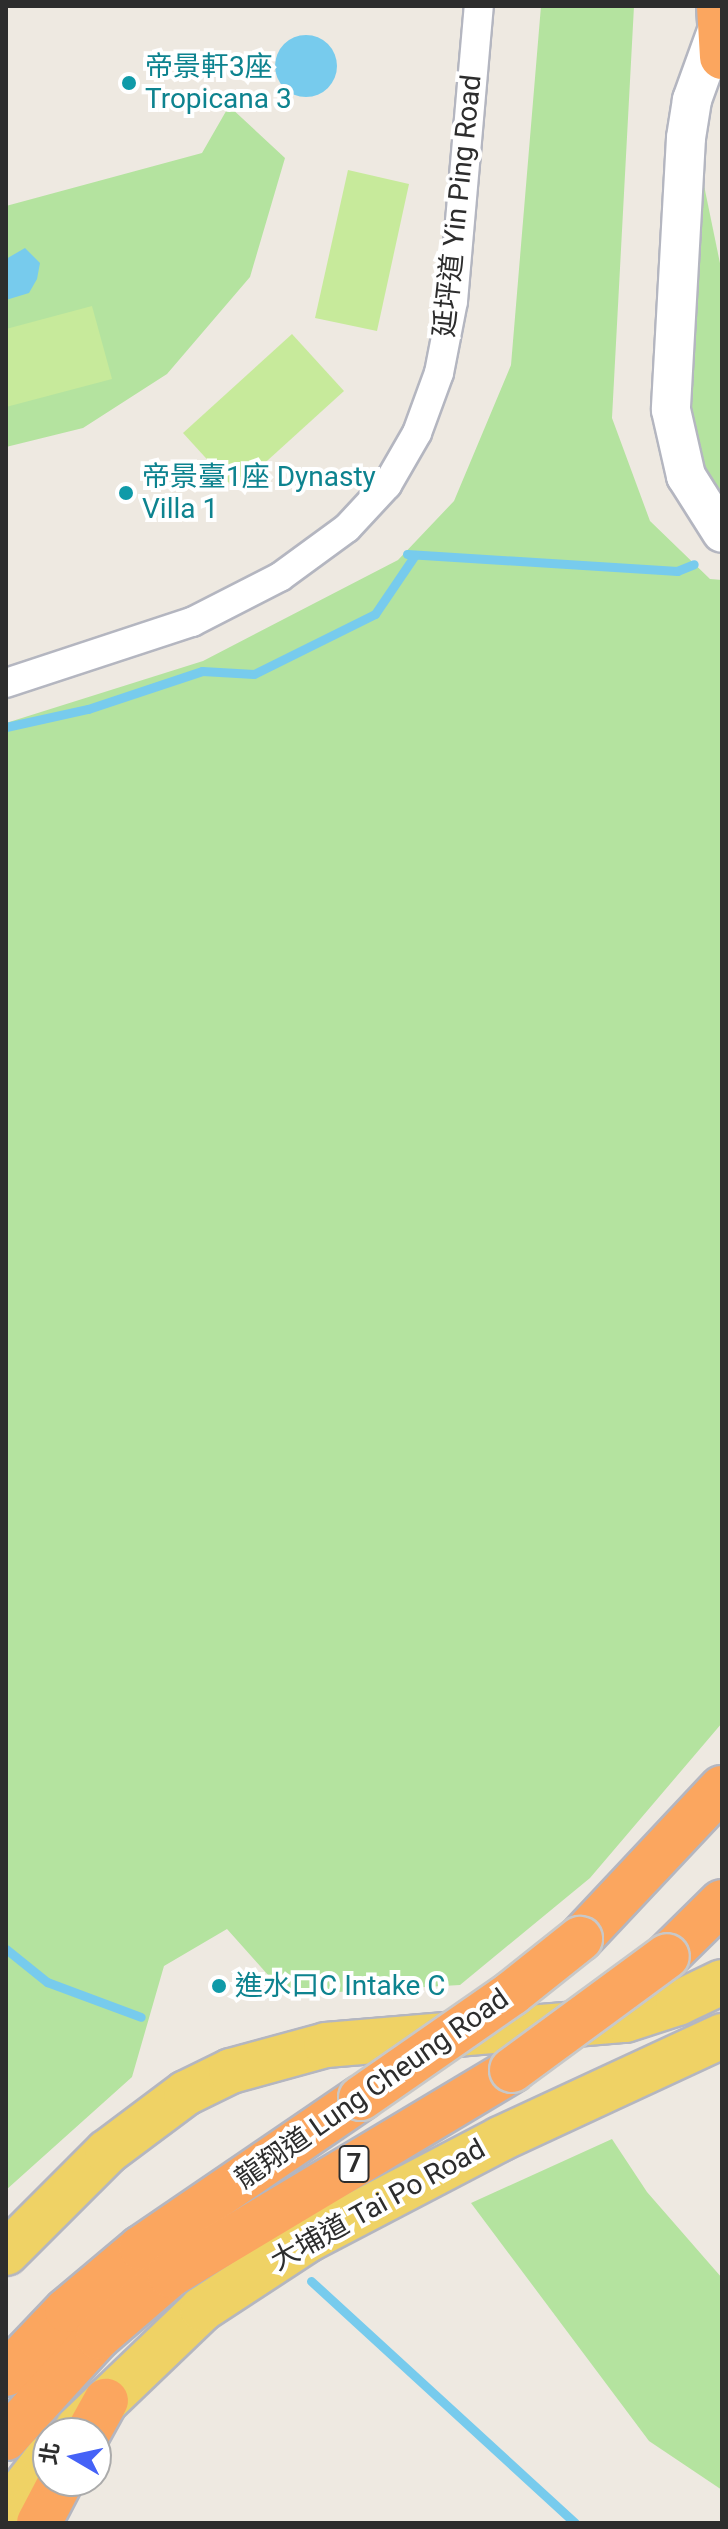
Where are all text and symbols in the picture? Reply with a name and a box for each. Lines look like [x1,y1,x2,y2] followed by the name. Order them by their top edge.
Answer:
[145,50,292,116] place label: 帝景軒3座 Tropicana 3
[428,73,488,339] street label: 延坪道 Yin Ping Road
[120,74,138,92] marker: 帝景軒3座 Tropicana 3
[142,460,376,526] place label: 帝景臺1座 Dynasty Villa 1
[117,484,135,502] marker: 帝景臺1座 Dynasty Villa 1
[235,1969,446,2003] place label: 進水口C Intake C
[210,1977,228,1995] marker: 進水口C Intake C
[229,1982,515,2196] street label: 龍翔道 Lung Cheung Road
[265,2132,491,2278] street label: 大埔道 Tai Po Road
[338,2142,370,2186] road number: 7
[32,2417,112,2497] north arrow
[36,2441,64,2466] text: 北

